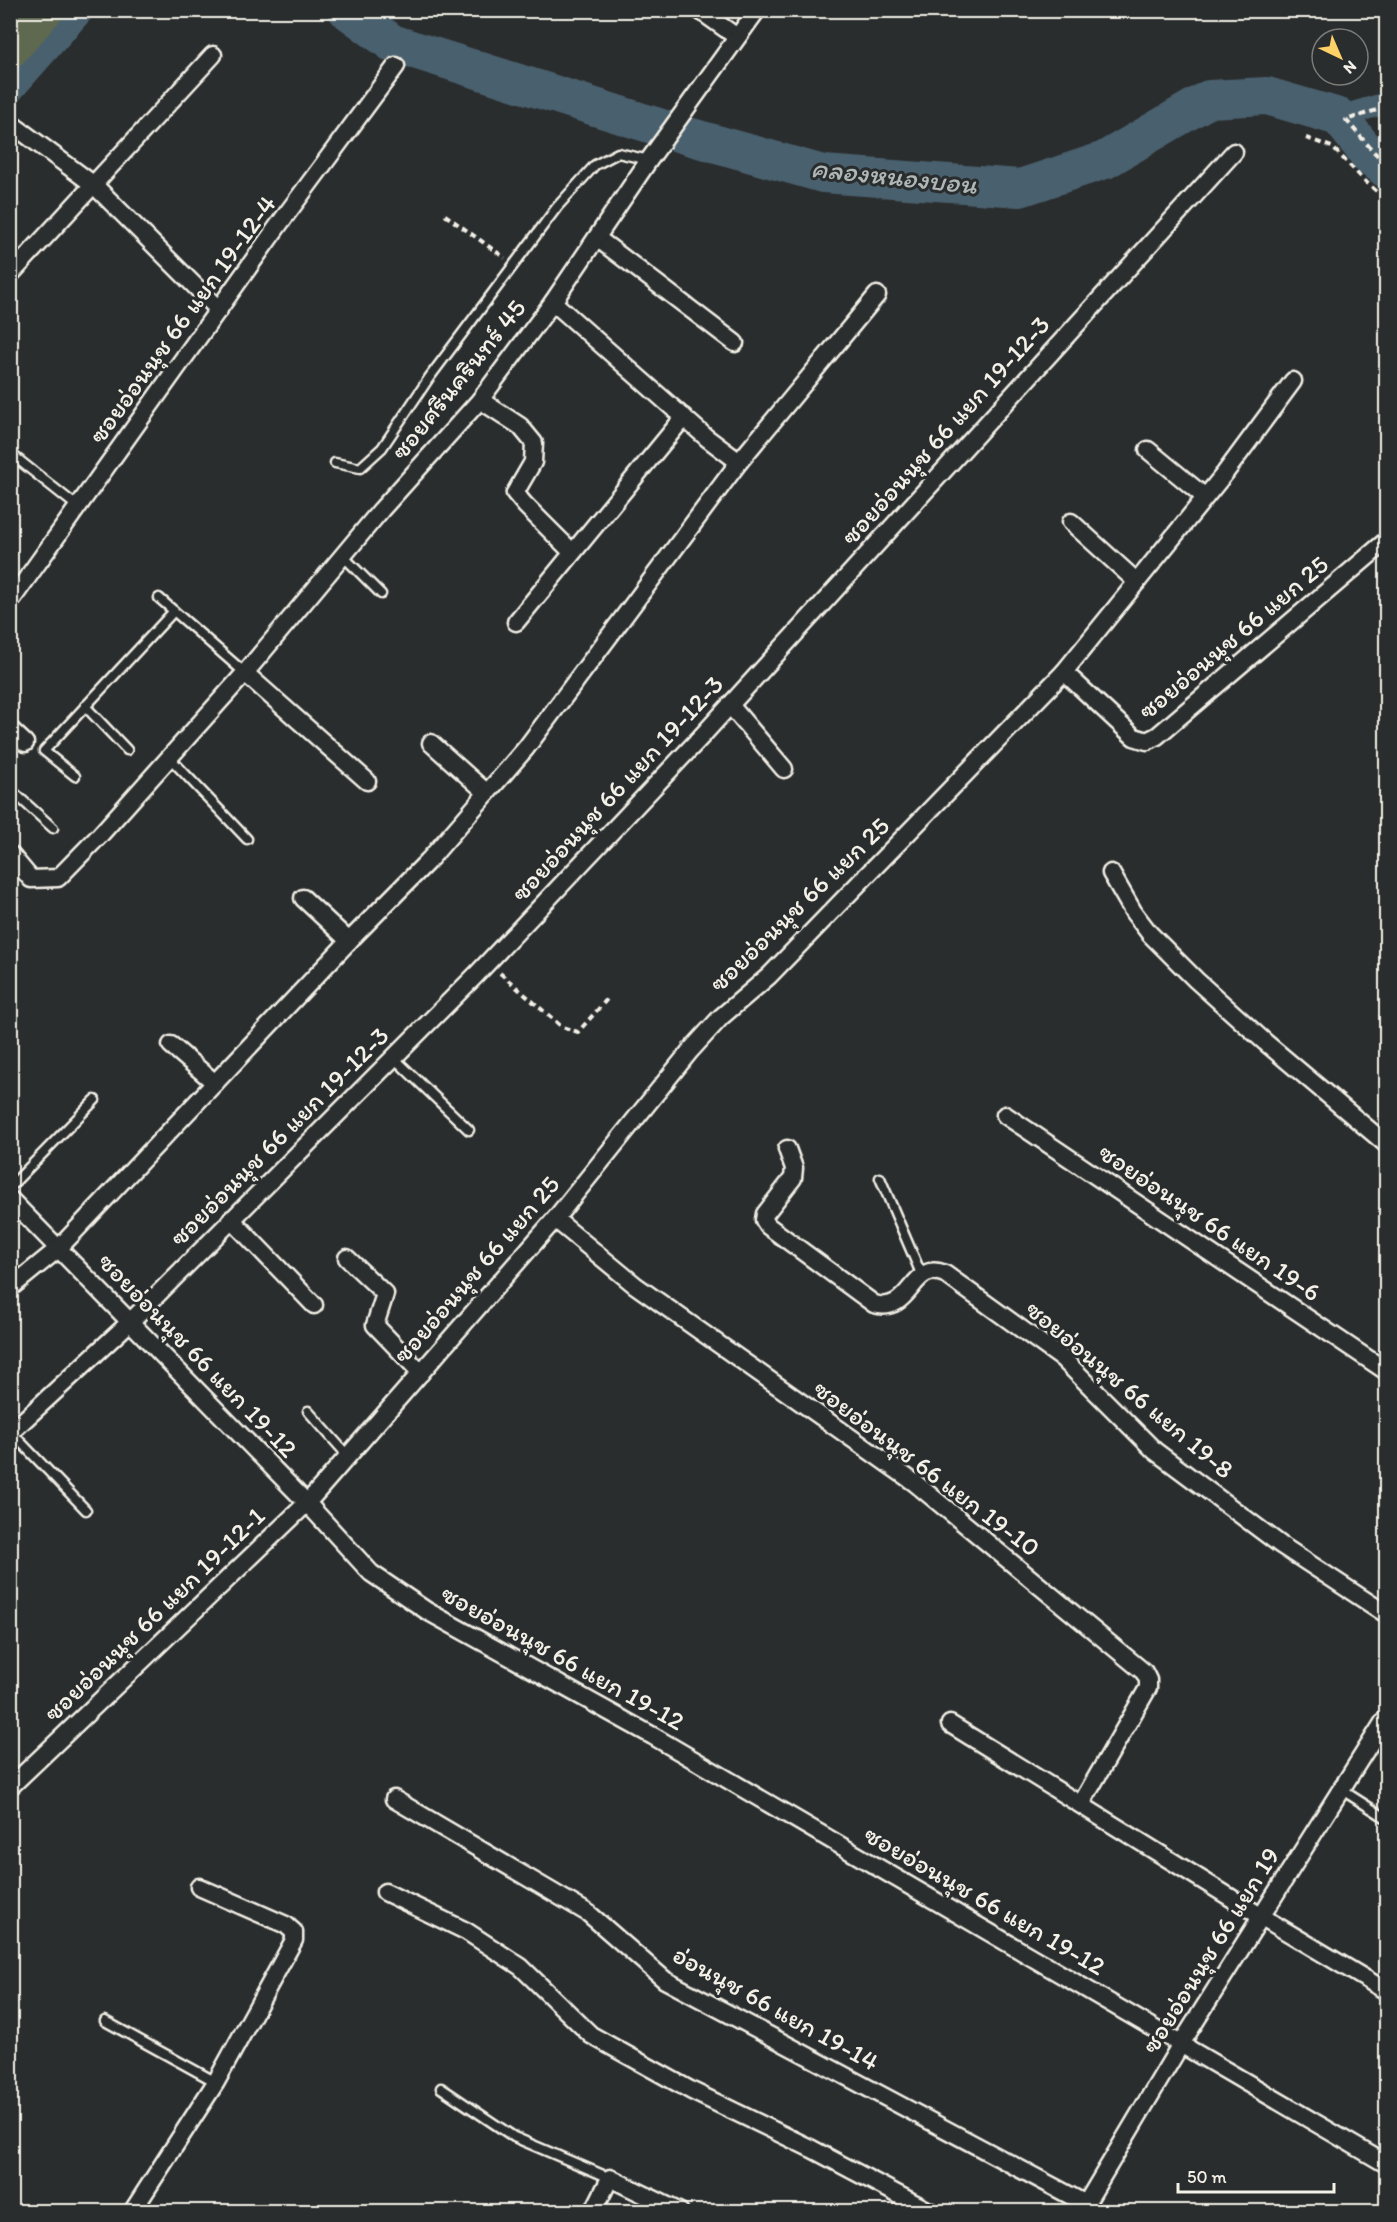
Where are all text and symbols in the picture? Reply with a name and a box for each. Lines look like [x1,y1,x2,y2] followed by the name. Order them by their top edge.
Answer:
[1310,27,1370,87] north arrow
[1340,57,1361,78] text: N
[810,151,979,201] water label: คลองหนองบอน
[81,188,285,451] street label: ซอยอ่อนนุช 66 แยก 19-12-4
[384,292,532,466] street label: ซอยศรีนครินทร์ 45
[834,309,1058,553] street label: ซอยอ่อนนุช 66 แยก 19-12-3
[1131,548,1336,727] street label: ซอยอ่อนนุช 66 แยก 25
[504,668,732,909] street label: ซอยอ่อนนุช 66 แยก 19-12-3
[702,810,897,1000] street label: ซอยอ่อนนุช 66 แยก 25
[163,1020,397,1254] street label: ซอยอ่อนนุช 66 แยก 19-12-3
[1092,1136,1327,1310] street label: ซอยอ่อนนุช 66 แยก 19-6
[386,1169,568,1371] street label: ซอยอ่อนนุช 66 แยก 25
[90,1246,305,1466] street label: ซอยอ่อนนุช 66 แยก 19-12
[1018,1293,1240,1487] street label: ซอยอ่อนนุช 66 แยก 19-8
[806,1372,1047,1565] street label: ซอยอ่อนนุช 66 แยก 19-10
[37,1500,273,1730] street label: ซอยอ่อนนุช 66 แยก 19-12-1
[435,1577,690,1739] street label: ซอยอ่อนนุช 66 แยก 19-12
[858,1818,1111,1984] street label: ซอยอ่อนนุช 66 แยก 19-12
[1134,1841,1288,2060] street label: ซอยอ่อนนุช 66 แยก 19
[667,1938,885,2080] street label: อ่อนนุช 66 แยก 19-14
[1178,2156,1334,2194] scale bar
[1187,2166,1227,2188] text: 50 m

